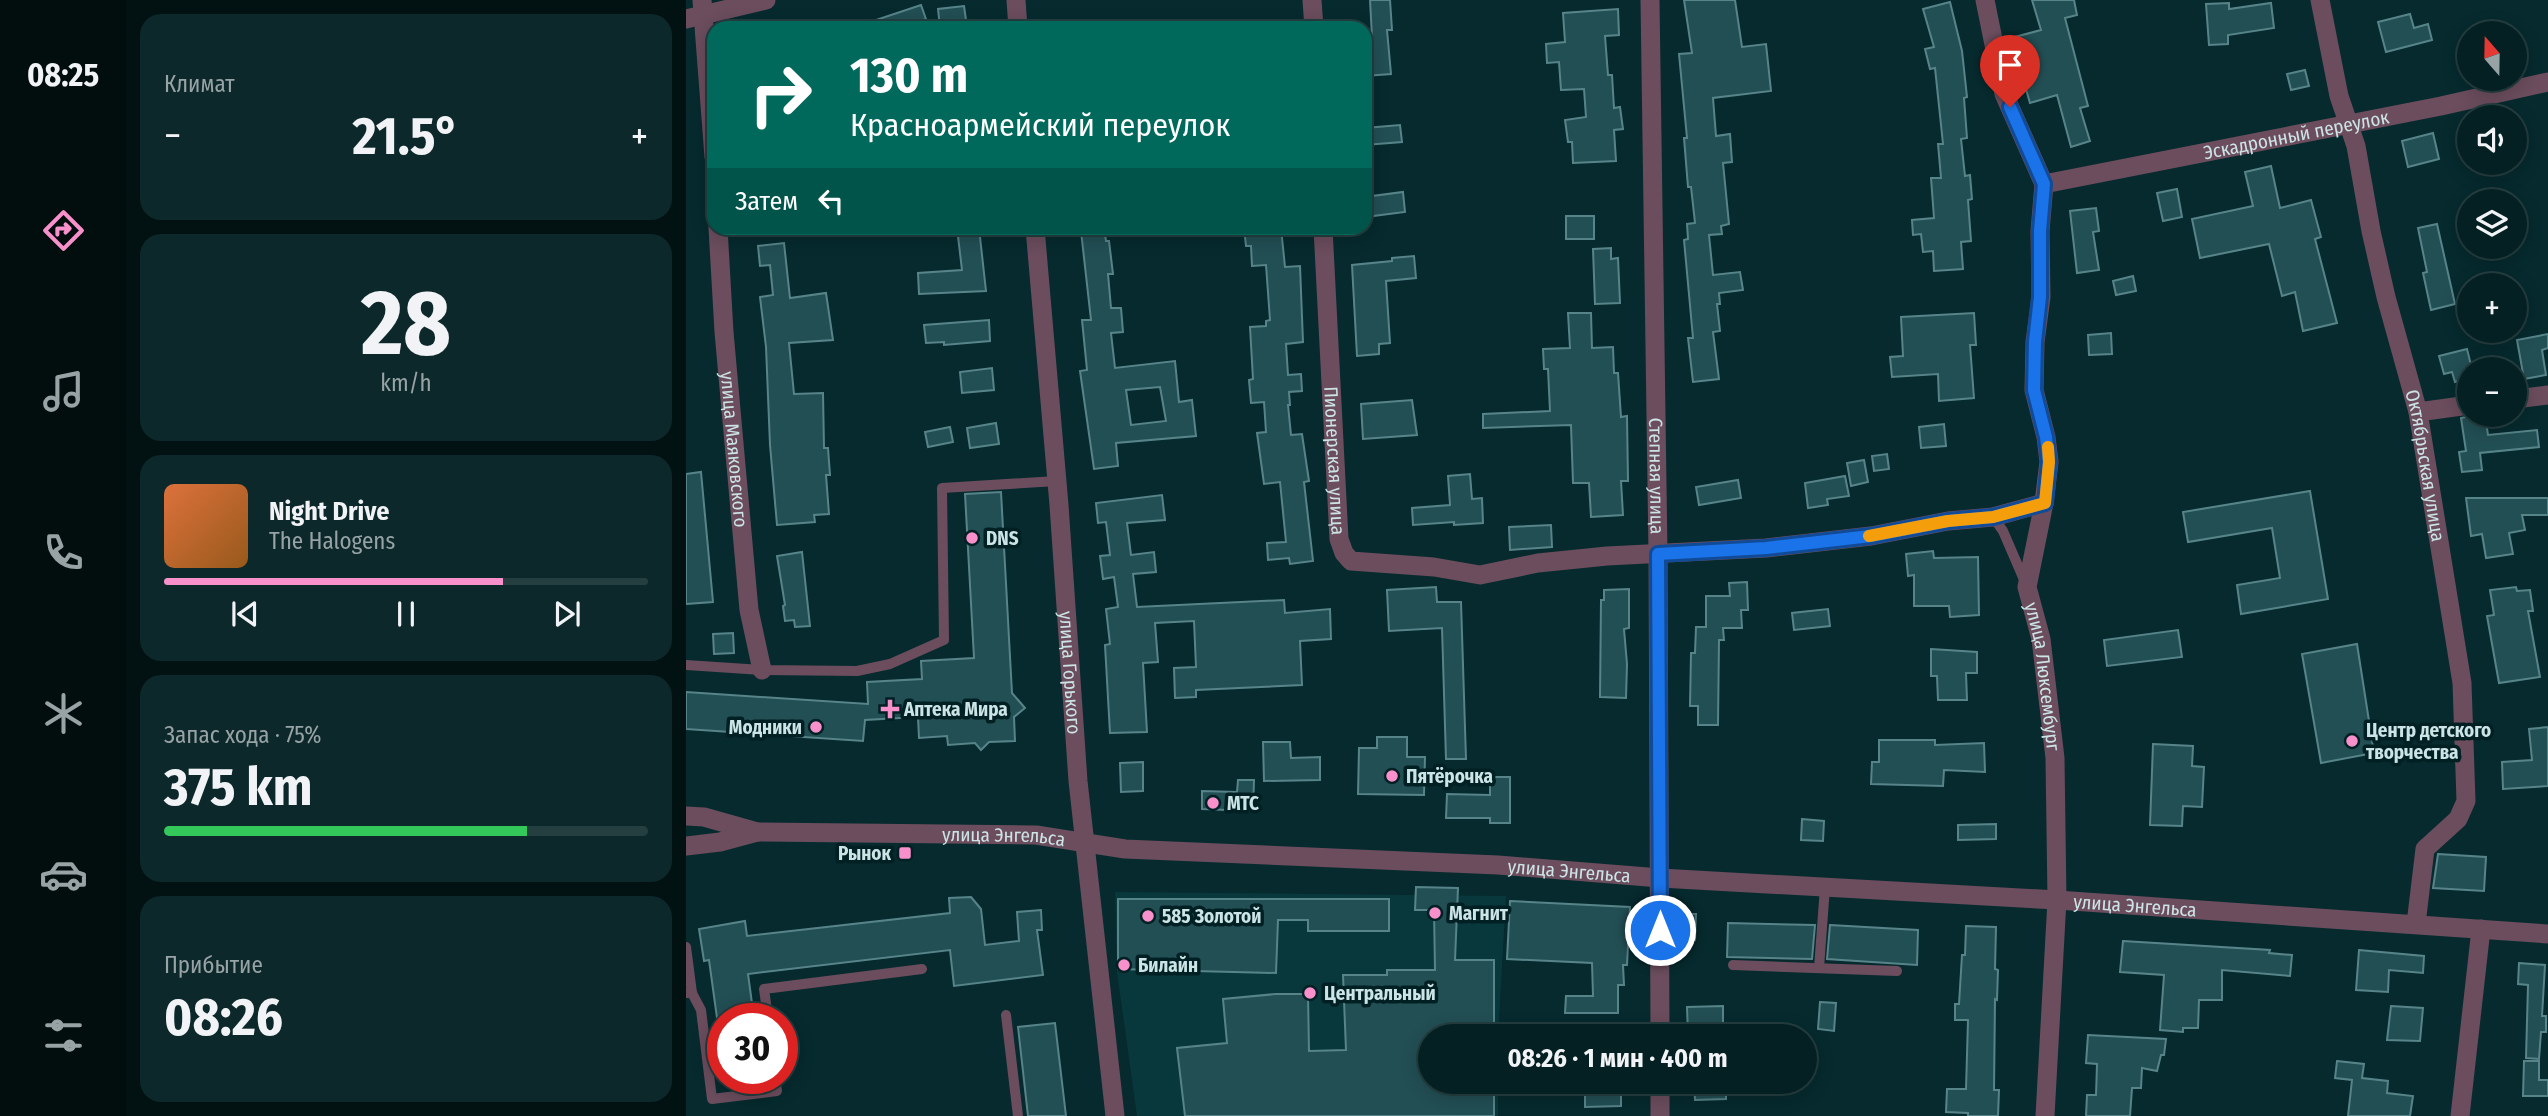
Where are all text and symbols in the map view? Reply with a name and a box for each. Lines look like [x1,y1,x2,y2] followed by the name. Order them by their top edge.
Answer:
[2457,21,2527,91] north arrow
[2457,21,2527,427] map controls
[1980,35,2040,107] pin
[850,46,968,105] text: 130 m
[1991,46,2029,84] icon: arrive
[735,49,826,140] icon: right
[27,56,99,94] text: 08:25
[164,70,235,98] text: Климат
[352,105,459,168] text: 21.5°
[2202,105,2391,164] street label: Эскадронный переулок
[2457,105,2527,175] button: sound
[850,106,1230,144] text: Красноармейский переулок
[164,113,181,159] text: −
[631,113,648,159] text: +
[812,182,850,220] icon: left
[735,186,798,217] text: Затем
[2457,189,2527,259] button: layers
[39,206,88,255] icon: directions
[361,269,451,378] text: 28
[2457,273,2527,343] button: +
[2457,357,2527,427] button: −
[39,367,88,416] icon: music
[380,369,432,397] text: km/h
[716,370,753,528] street label: улица Маяковского
[1320,386,1350,536] street label: Пионерская улица
[2401,387,2450,543] street label: Октябрьская улица
[1645,418,1669,534] street label: Степная улица
[269,496,389,527] text: Night Drive
[269,527,395,555] text: The Halogens
[986,527,1019,550] place label: DNS
[39,528,88,577] icon: phone
[964,530,980,546] marker: DNS
[226,595,264,633] icon: previous
[387,595,425,633] icon: pause
[548,595,586,633] icon: next
[2020,600,2066,753] street label: улица Люксембург
[1055,610,1086,735] street label: улица Горького
[39,689,88,738] icon: climate
[903,698,1008,721] place label: Аптека Мира
[882,701,898,717] marker: Аптека Мира
[729,716,802,739] place label: Модники
[808,719,824,735] marker: Модники
[2366,719,2491,764] place label: Центр детского творчества
[164,721,321,749] text: Запас хода · 75%
[2344,733,2360,749] marker: Центр детского творчества
[164,756,312,819] text: 375 km
[1406,765,1493,788] place label: Пятёрочка
[1384,768,1400,784] marker: Пятёрочка
[1227,792,1259,815] place label: МТС
[1205,795,1221,811] marker: МТС
[942,822,1067,851] street label: улица Энгельса
[838,842,891,865] place label: Рынок
[897,845,913,861] marker: Рынок
[39,850,88,899] icon: car
[1507,854,1632,887] street label: улица Энгельса
[2073,890,2197,921] street label: улица Энгельса
[1623,893,1697,967] position arrow
[1449,902,1509,925] place label: Магнит
[1162,905,1261,928] place label: 585 Золотой
[1427,905,1443,921] marker: Магнит
[1140,908,1156,924] marker: 585 Золотой
[164,951,263,979] text: Прибытие
[1138,954,1198,977] place label: Билайн
[1116,957,1132,973] marker: Билайн
[1324,982,1436,1005] place label: Центральный
[1302,985,1318,1001] marker: Центральный
[164,986,283,1049] text: 08:26
[707,1003,798,1094] speed limit sign: 30
[39,1011,88,1060] icon: filters
[1507,1043,1728,1074] text: 08:26 · 1 мин · 400 m

